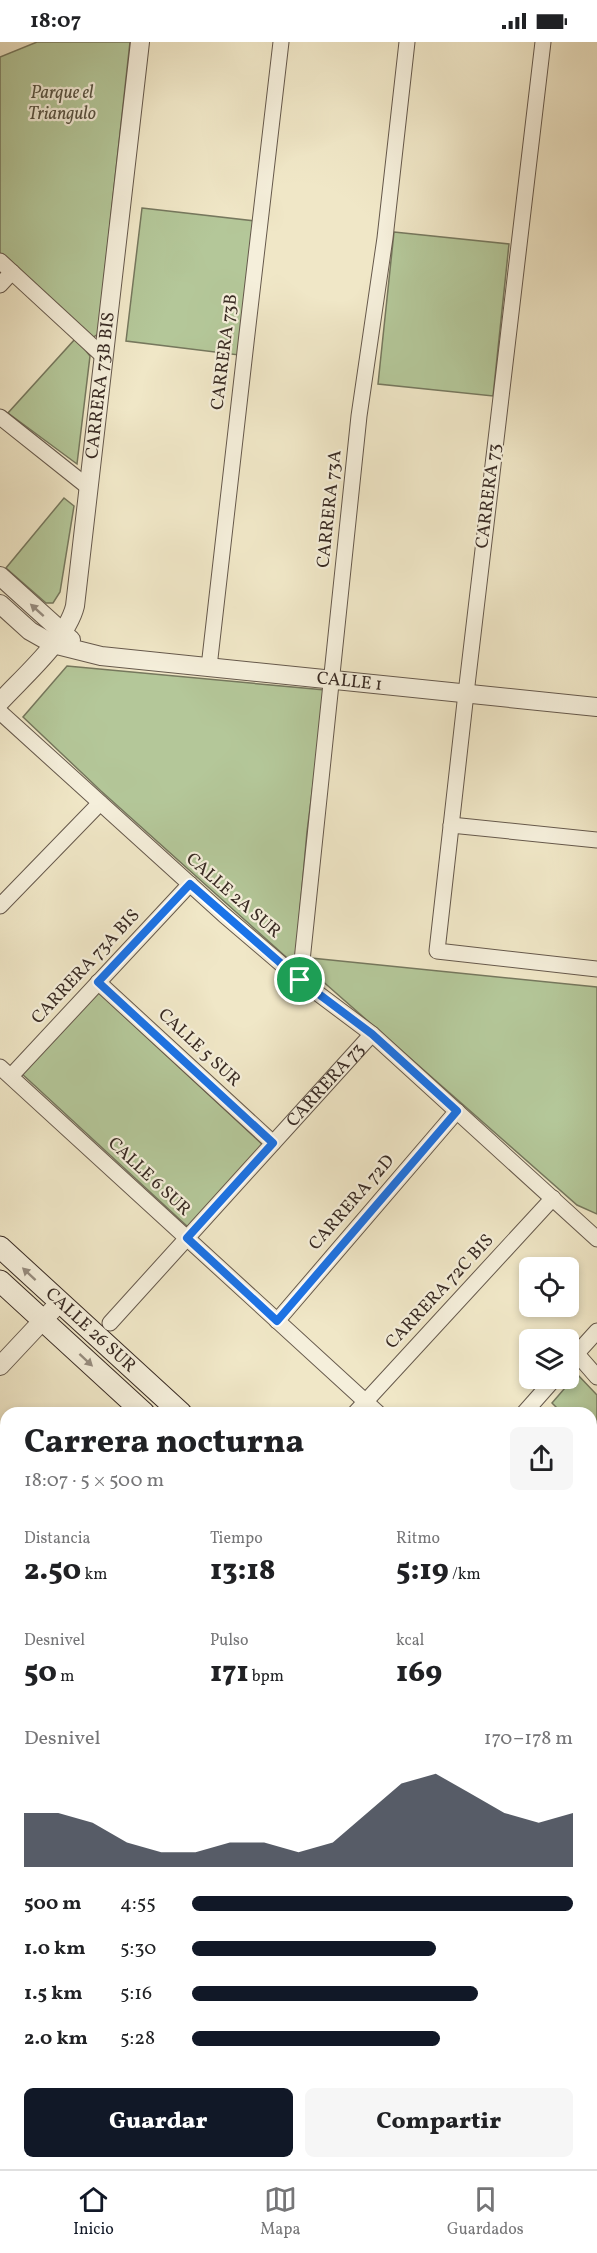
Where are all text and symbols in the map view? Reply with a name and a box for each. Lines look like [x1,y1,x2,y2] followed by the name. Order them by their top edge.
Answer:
[30,6,81,37] text: 18:07
[28,81,96,127] park label: Parque el Triangulo
[205,293,245,411] street label: CARRERA 73B
[80,311,121,460] street label: CARRERA 73B BIS
[470,442,508,550] street label: CARRERA 73
[311,449,349,569] street label: CARRERA 73A
[31,604,45,618] one-way arrow
[315,666,383,697] street label: CALLE 1
[180,848,286,944] street label: CALLE 2A SUR
[26,904,146,1030] street label: CARRERA 73A BIS
[274,954,325,1005] pin
[283,963,316,996] icon: arrive
[152,1003,246,1093] street label: CALLE 5 SUR
[281,1038,370,1133] street label: CARRERA 73
[102,1132,196,1222] street label: CALLE 6 SUR
[303,1150,401,1256] street label: CARRERA 72D
[380,1229,500,1355] street label: CARRERA 72C BIS
[519,1257,579,1389] map controls
[519,1257,579,1317] button: locate
[22,1267,37,1281] one-way arrow
[40,1282,142,1378] street label: CALLE 26 SUR
[519,1329,579,1389] button: layers
[79,1352,93,1366] one-way arrow
[24,1421,304,1467] text: Carrera nocturna
[510,1427,573,1490] button: share
[24,1467,164,1495] text: 18:07 · 5 × 500 m
[24,1528,90,1550] text: Distancia
[210,1528,263,1550] text: Tiempo
[396,1528,440,1550] text: Ritmo
[24,1550,81,1592] text: 2.50
[210,1550,276,1592] text: 13:18
[396,1550,449,1592] text: 5:19
[81,1564,107,1586] text: km
[449,1564,481,1586] text: /km
[24,1630,85,1652] text: Desnivel
[210,1630,248,1652] text: Pulso
[396,1630,424,1652] text: kcal
[24,1652,57,1694] text: 50
[210,1652,249,1694] text: 171
[396,1652,442,1694] text: 169
[57,1666,74,1688] text: m
[249,1666,284,1688] text: bpm
[24,1725,100,1753] text: Desnivel
[484,1725,573,1753] text: 170–178 m
[24,1890,82,1918] text: 500 m
[120,1890,156,1918] text: 4:55
[24,1935,86,1963] text: 1.0 km
[120,1935,156,1963] text: 5:30
[24,1980,83,2008] text: 1.5 km
[120,1980,152,2008] text: 5:16
[24,2025,88,2053] text: 2.0 km
[120,2025,155,2053] text: 5:28
[24,2088,293,2157] button: Guardar
[305,2088,573,2157] button: Compartir
[73,2183,114,2241] tab: Inicio
[260,2183,300,2241] tab: Mapa
[447,2183,524,2241] tab: Guardados

